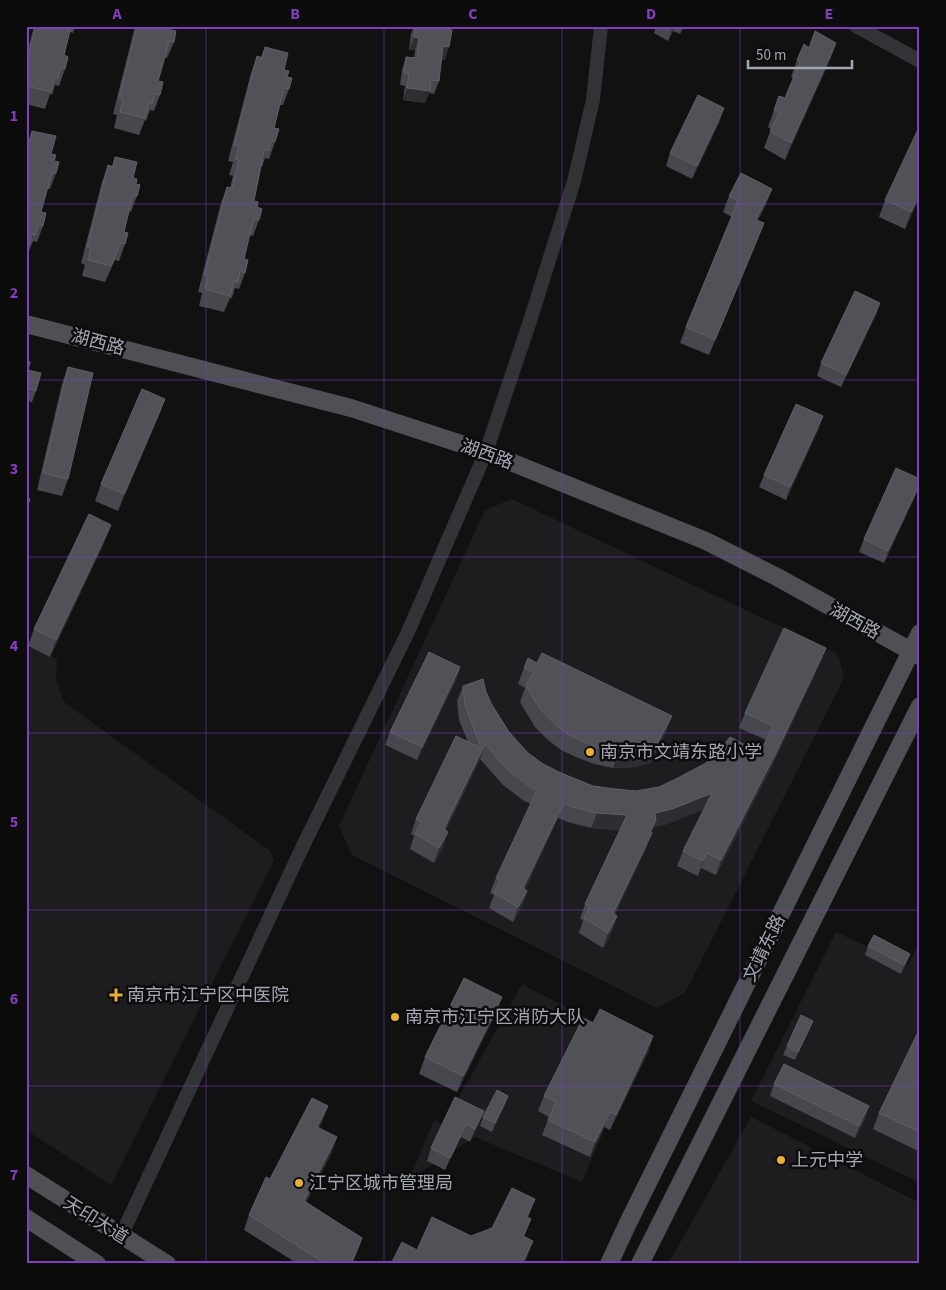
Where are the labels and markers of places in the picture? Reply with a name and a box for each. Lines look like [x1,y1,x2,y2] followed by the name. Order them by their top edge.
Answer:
[600,740,762,765] place label: 南京市文靖东路小学
[584,746,596,758] marker: 南京市文靖东路小学
[127,983,289,1008] place label: 南京市江宁区中医院
[109,988,123,1002] marker: 南京市江宁区中医院
[405,1005,585,1030] place label: 南京市江宁区消防大队
[389,1011,401,1023] marker: 南京市江宁区消防大队
[791,1148,863,1173] place label: 上元中学
[775,1154,787,1166] marker: 上元中学
[309,1171,453,1196] place label: 江宁区城市管理局
[293,1177,305,1189] marker: 江宁区城市管理局

